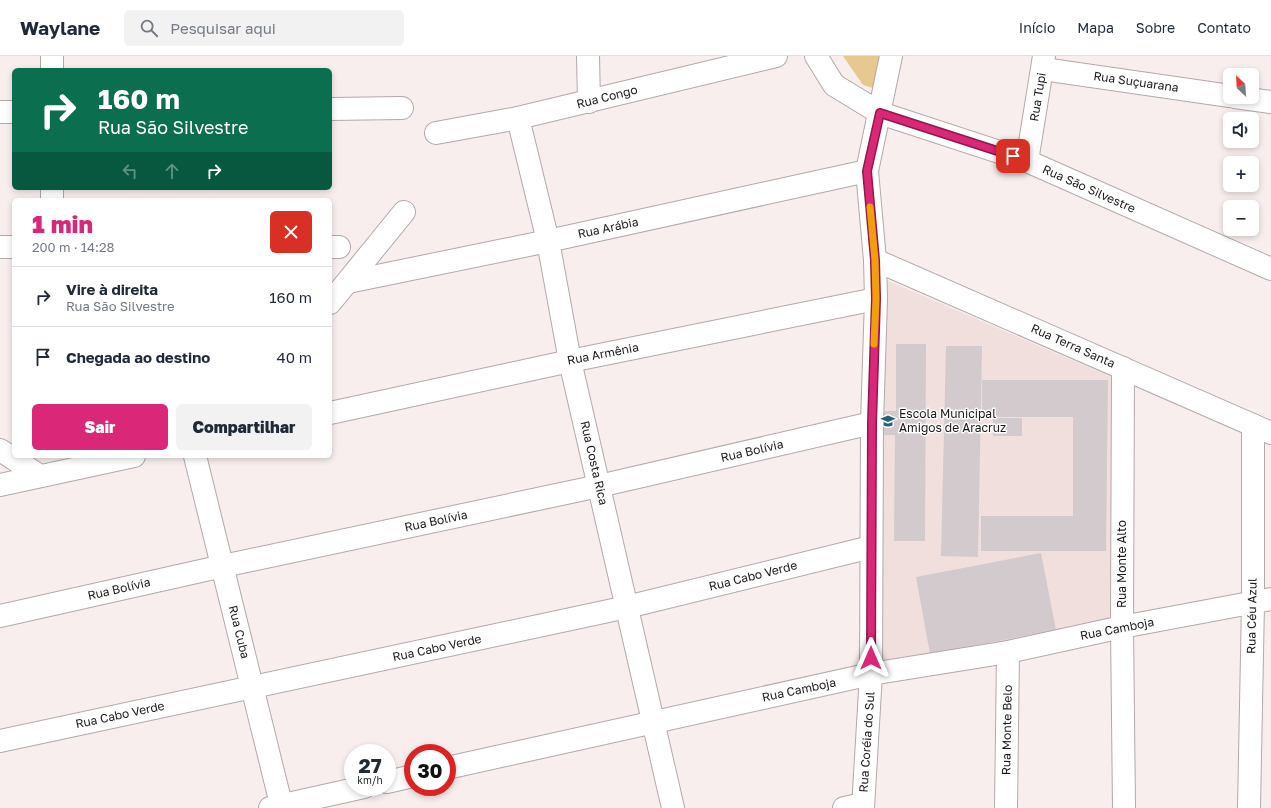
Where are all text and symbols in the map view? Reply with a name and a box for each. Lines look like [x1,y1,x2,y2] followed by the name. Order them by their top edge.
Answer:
[124,10,404,46] search box
[20,16,100,39] text: Waylane
[138,17,160,39] icon: search
[170,19,276,37] text: Pesquisar aqui
[1019,19,1055,36] text: Início
[1077,19,1114,36] text: Mapa
[1136,19,1175,36] text: Sobre
[1197,19,1251,36] text: Contato
[1092,68,1180,95] street label: Rua Suçuarana
[1223,68,1259,104] north arrow
[1223,68,1259,236] map controls
[1026,71,1049,122] street label: Rua Tupi
[98,82,180,115] text: 160 m
[575,82,639,111] street label: Rua Congo
[32,84,84,136] icon: right
[1223,112,1259,148] button: sound
[98,116,248,138] text: Rua São Silvestre
[996,139,1030,173] pin
[1002,145,1024,167] icon: arrive
[1223,156,1259,192] button: +
[119,160,141,182] icon: left
[161,160,183,182] icon: ahead
[203,160,225,182] icon: right
[1040,161,1138,216] street label: Rua São Silvestre
[1223,200,1259,236] button: −
[32,209,93,238] text: 1 min
[270,211,312,253] button: close
[576,214,640,241] street label: Rua Arábia
[32,239,114,255] text: 200 m · 14:28
[66,280,158,298] text: Vire à direita
[32,286,54,308] icon: right
[269,288,312,306] text: 160 m
[66,298,175,314] text: Rua São Silvestre
[1029,320,1118,371] street label: Rua Terra Santa
[566,339,640,368] street label: Rua Armênia
[32,346,54,368] icon: arrive
[66,348,210,366] text: Chegada ao destino
[277,348,312,366] text: 40 m
[32,404,168,450] button: Sair
[176,404,312,450] button: Compartilhar
[899,406,1006,435] place label: Escola Municipal Amigos de Aracruz
[880,413,896,429] school or university icon: Escola Municipal Amigos de Aracruz
[578,419,611,506] street label: Rua Costa Rica
[719,436,785,465] street label: Rua Bolívia
[403,507,469,534] street label: Rua Bolívia
[1114,520,1129,608] street label: Rua Monte Alto
[707,557,799,594] street label: Rua Cabo Verde
[86,574,152,603] street label: Rua Bolívia
[1243,578,1260,654] street label: Rua Céu Azul
[226,604,253,660] street label: Rua Cuba
[1079,614,1155,643] street label: Rua Camboja
[391,631,483,664] street label: Rua Cabo Verde
[850,637,892,679] position arrow
[761,674,837,705] street label: Rua Camboja
[998,685,1015,775] street label: Rua Monte Belo
[855,691,878,793] street label: Rua Coréia do Sul
[74,698,166,731] street label: Rua Cabo Verde
[404,744,456,796] speed limit sign: 30
[358,753,382,777] text: 27
[357,774,383,786] text: km/h

